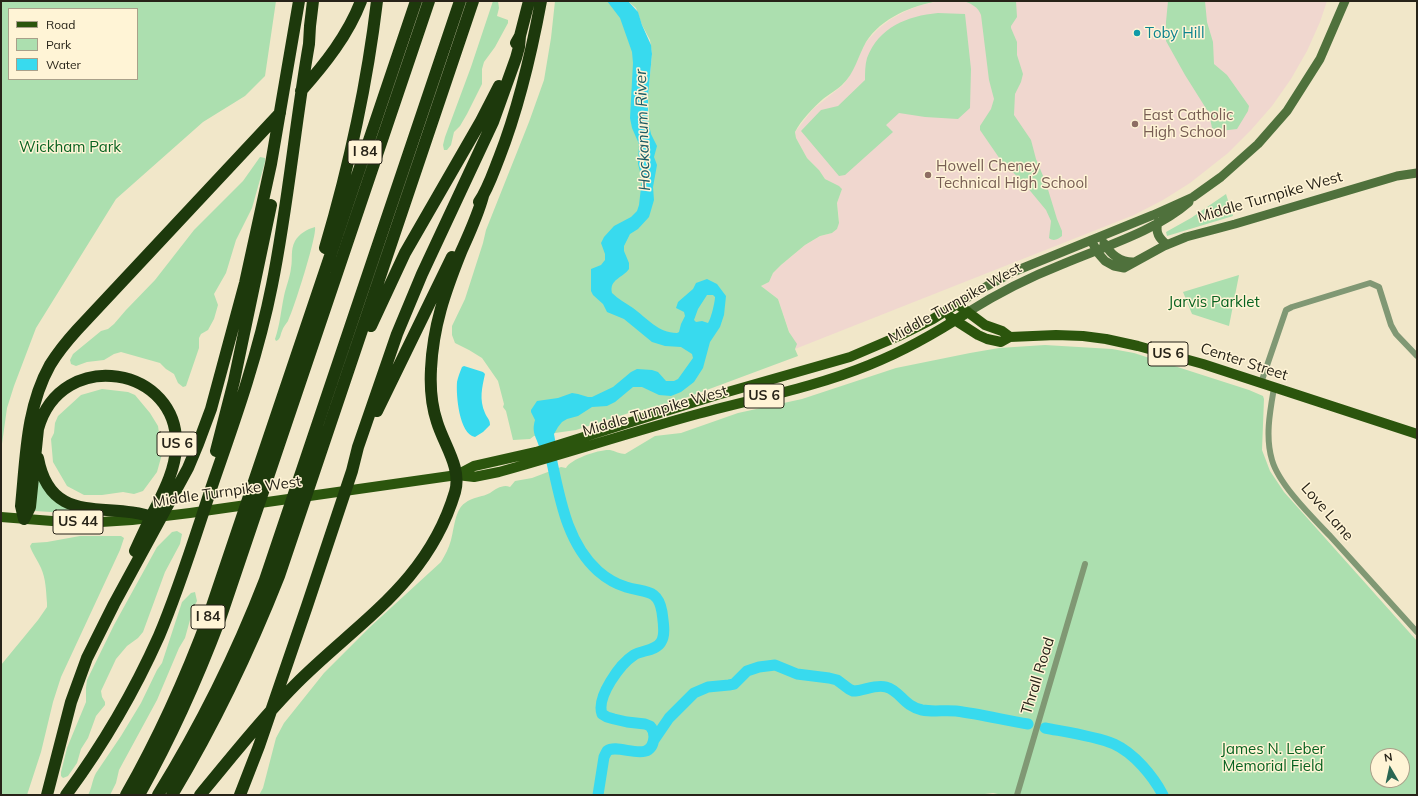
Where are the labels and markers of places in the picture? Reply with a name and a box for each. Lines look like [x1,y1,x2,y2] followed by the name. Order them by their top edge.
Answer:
[1145,24,1204,42] place label: Toby Hill
[1132,28,1142,38] marker: Toby Hill
[1143,106,1233,141] place label: East Catholic High School
[1130,119,1140,129] marker: East Catholic High School
[936,157,1088,192] place label: Howell Cheney Technical High School
[923,170,933,180] marker: Howell Cheney Technical High School

